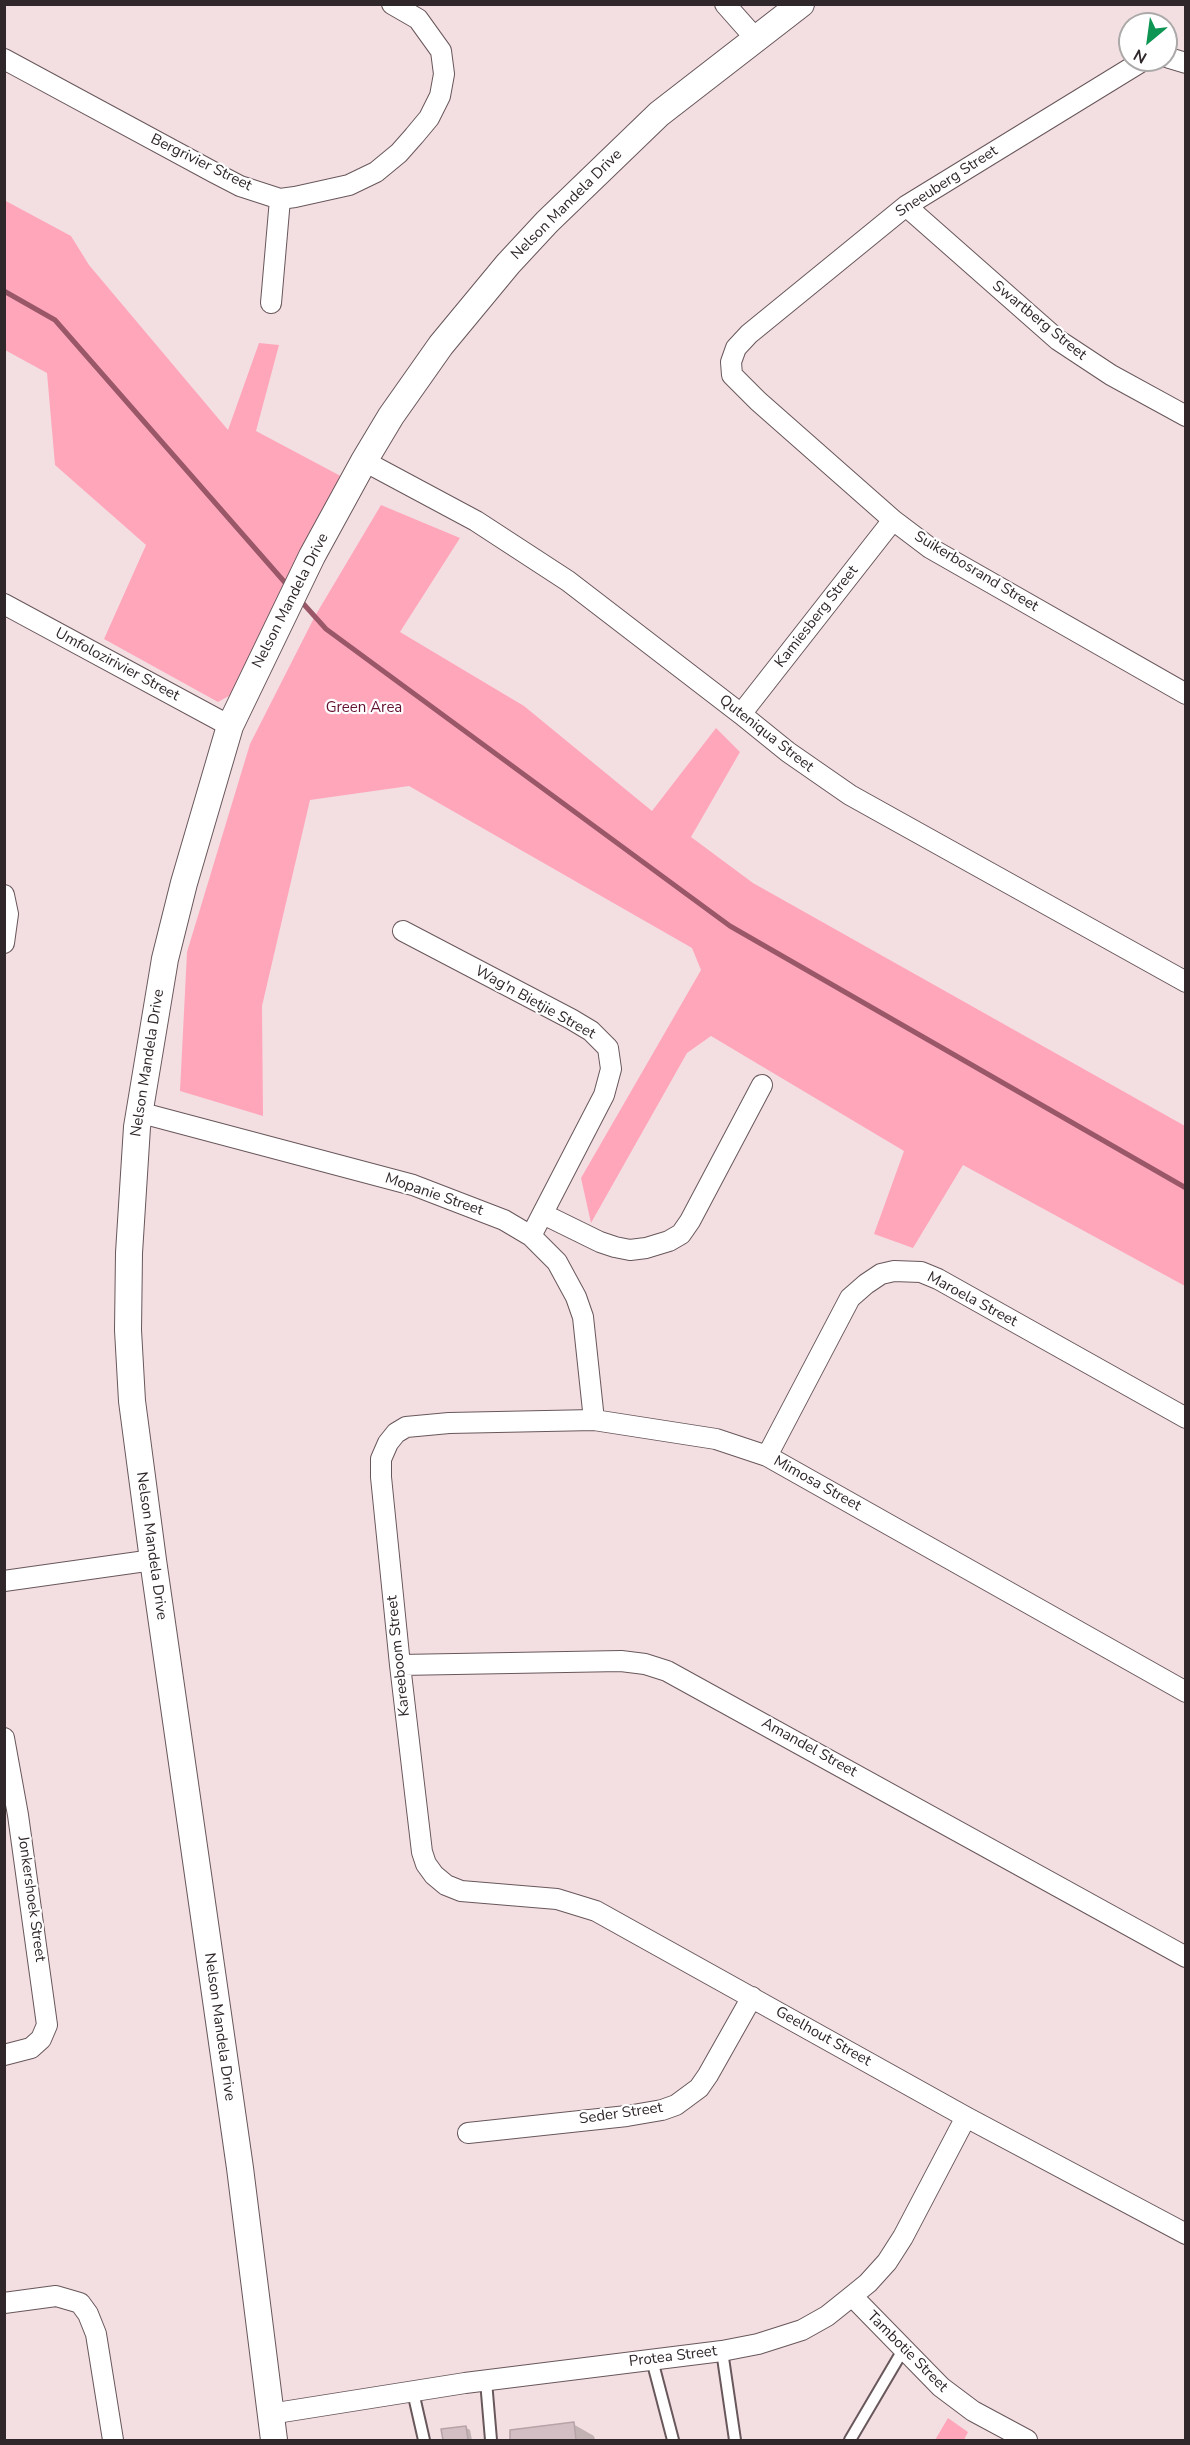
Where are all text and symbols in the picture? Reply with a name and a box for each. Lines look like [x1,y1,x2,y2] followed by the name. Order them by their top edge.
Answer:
[1118,12,1178,72] north arrow
[1130,43,1151,69] text: N
[147,131,255,195] street label: Bergrivier Street
[893,142,1001,222] street label: Sneeuberg Street
[508,146,626,264] street label: Nelson Mandela Drive
[988,277,1090,365] street label: Swartberg Street
[911,528,1041,616] street label: Suikerbosrand Street
[249,530,333,672] street label: Nelson Mandela Drive
[772,562,862,672] street label: Kamiesberg Street
[52,625,182,705] street label: Umfolozirivier Street
[715,692,817,776] street label: Quteniqua Street
[326,699,402,717] park label: Green Area
[472,962,598,1044] street label: Wag'n Bietjie Street
[127,988,169,1138] street label: Nelson Mandela Drive
[383,1170,485,1220] street label: Mopanie Street
[924,1269,1020,1331] street label: Maroela Street
[770,1453,864,1515] street label: Mimosa Street
[132,1471,170,1621] street label: Nelson Mandela Drive
[384,1595,414,1717] street label: Kareeboom Street
[758,1714,860,1782] street label: Amandel Street
[13,1835,49,1963] street label: Jonkershoek Street
[200,1952,238,2102] street label: Nelson Mandela Drive
[772,2003,874,2071] street label: Geelhout Street
[578,2099,664,2129] street label: Seder Street
[863,2308,951,2396] street label: Tambotie Street
[628,2343,718,2371] street label: Protea Street

